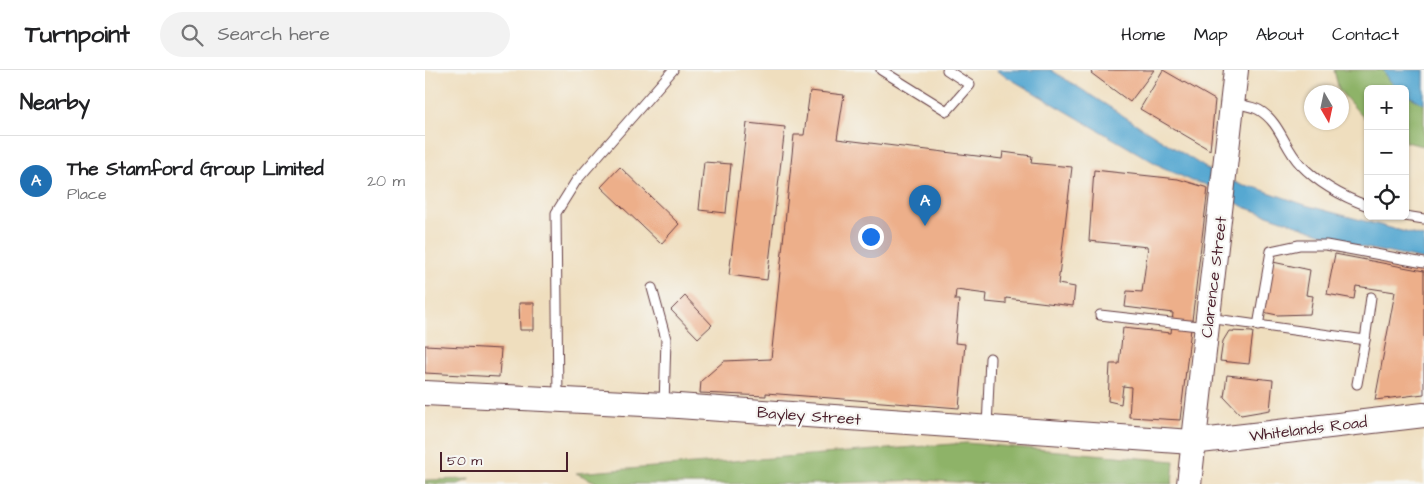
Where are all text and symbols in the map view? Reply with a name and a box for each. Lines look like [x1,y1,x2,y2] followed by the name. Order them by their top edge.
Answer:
[160,12,510,57] search box
[25,18,130,52] text: Turnpoint
[178,21,206,49] icon: search
[218,21,330,48] text: Search here
[1121,22,1166,47] text: Home
[1194,22,1228,47] text: Map
[1256,22,1304,47] text: About
[1332,22,1399,47] text: Contact
[1304,85,1349,130] north arrow
[1364,85,1409,220] map controls
[1364,85,1409,130] button: +
[20,88,90,117] text: Nearby
[1364,130,1409,175] button: −
[67,156,324,183] text: The Stamford Group Limited
[31,170,41,192] text: A
[367,170,405,192] text: 20 m
[1364,175,1409,220] button: locate
[67,183,107,205] text: Place
[909,185,941,226] pin: A
[1196,215,1232,339] street label: Clarence Street
[858,224,884,250] your location
[756,401,862,432] street label: Bayley Street
[1248,411,1368,447] street label: Whitelands Road
[440,449,567,472] scale bar
[447,451,482,471] text: 50 m

